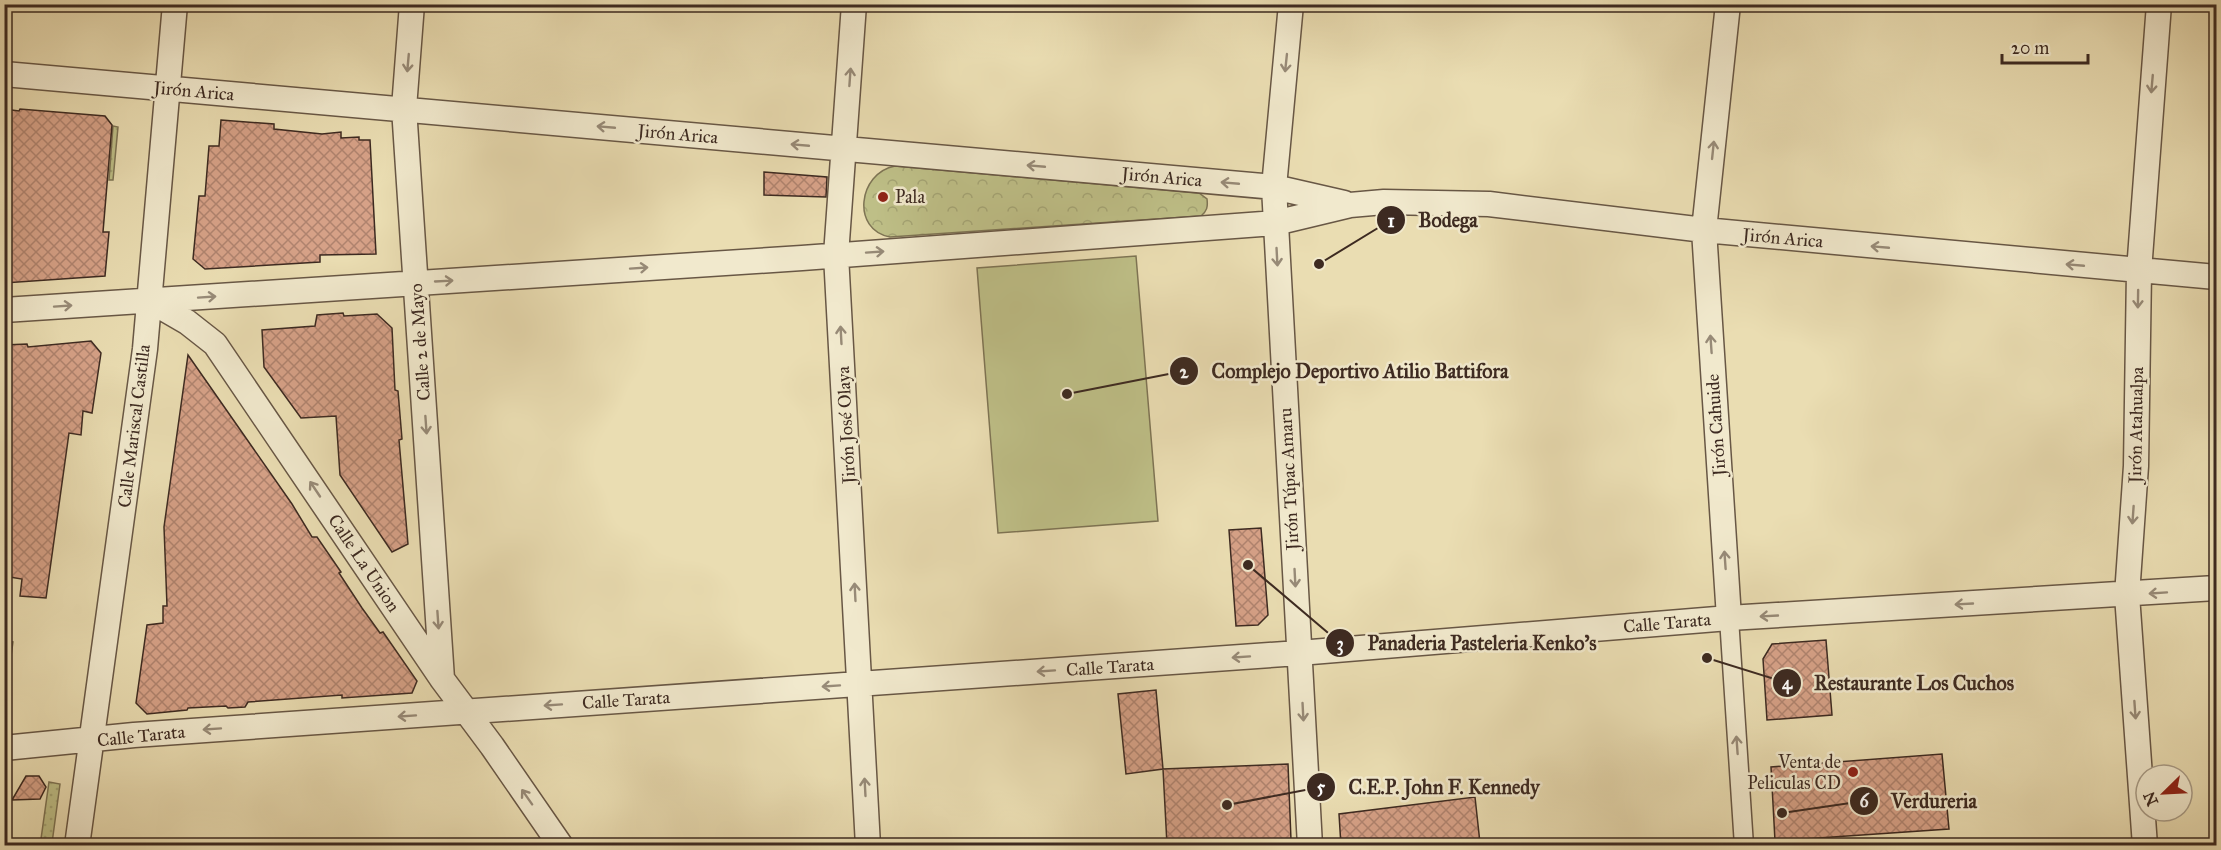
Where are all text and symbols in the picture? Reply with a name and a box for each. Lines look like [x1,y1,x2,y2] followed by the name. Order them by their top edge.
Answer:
[2002,27,2088,65] scale bar
[2011,37,2049,59] text: 20 m
[402,52,413,72] one-way arrow
[1280,52,1291,72] one-way arrow
[844,68,855,88] one-way arrow
[2146,73,2157,93] one-way arrow
[151,76,236,107] street label: Jirón Arica
[635,119,720,150] street label: Jirón Arica
[596,121,616,132] one-way arrow
[791,139,810,150] one-way arrow
[1708,140,1719,160] one-way arrow
[1027,160,1046,171] one-way arrow
[1119,162,1204,193] street label: Jirón Arica
[1221,177,1241,188] one-way arrow
[895,186,925,208] place label: Pala
[876,190,890,204] marker: Pala
[1376,201,1489,239] callout: Bodega
[1418,208,1478,233] text: Bodega
[1387,210,1395,232] text: 1
[1740,223,1825,254] street label: Jirón Arica
[1871,241,1891,252] one-way arrow
[865,247,884,258] one-way arrow
[1271,247,1282,267] one-way arrow
[2065,259,2085,270] one-way arrow
[628,263,648,274] one-way arrow
[433,275,453,286] one-way arrow
[405,283,435,401] street label: Calle 2 de Mayo
[2132,289,2144,309] one-way arrow
[197,291,217,302] one-way arrow
[52,300,72,311] one-way arrow
[835,325,846,345] one-way arrow
[1705,334,1716,354] one-way arrow
[113,343,155,509] street label: Calle Mariscal Castilla
[1169,352,1520,390] callout: Complejo Deportivo Atilio Battifora
[1212,359,1509,384] text: Complejo Deportivo Atilio Battifora
[1180,361,1190,383] text: 2
[832,365,861,486] street label: Jirón José Olaya
[2124,366,2149,485] street label: Jirón Atahualpa
[1701,373,1732,479] street label: Jirón Cahuide
[1274,407,1305,553] street label: Jirón Túpac Amaru
[420,414,431,434] one-way arrow
[308,481,321,498] one-way arrow
[2127,505,2138,524] one-way arrow
[323,510,405,616] street label: Calle La Union
[1719,550,1730,570] one-way arrow
[1290,567,1301,587] one-way arrow
[850,583,861,603] one-way arrow
[2149,587,2169,598] one-way arrow
[1954,599,1974,610] one-way arrow
[1622,608,1712,638] street label: Calle Tarata
[433,609,444,629] one-way arrow
[1759,610,1779,621] one-way arrow
[1325,624,1608,662] callout: Panaderia Pasteleria Kenko's
[1367,631,1597,655] text: Panaderia Pasteleria Kenko's
[1336,633,1344,656] text: 3
[1231,652,1251,663] one-way arrow
[1065,653,1155,681] street label: Calle Tarata
[1772,664,2026,702] callout: Restaurante Los Cuchos
[1037,666,1057,677] one-way arrow
[1814,671,2015,695] text: Restaurante Los Cuchos
[1782,672,1793,695] text: 4
[821,681,841,692] one-way arrow
[581,686,671,714] street label: Calle Tarata
[2129,699,2140,719] one-way arrow
[543,700,563,711] one-way arrow
[1297,701,1308,721] one-way arrow
[397,711,417,722] one-way arrow
[96,720,186,752] street label: Calle Tarata
[203,724,223,735] one-way arrow
[1732,736,1743,756] one-way arrow
[1747,751,1841,794] place label: Venta de Peliculas CD
[2134,763,2194,823] north arrow
[1846,765,1860,779] marker: Venta de Peliculas CD
[1306,768,1551,806] callout: C.E.P. John F. Kennedy
[1348,775,1541,801] text: C.E.P. John F. Kennedy
[1317,776,1326,798] text: 5
[860,778,871,798] one-way arrow
[1849,782,1989,820] callout: Verdureria
[2139,788,2162,809] text: N
[1890,789,1978,813] text: Verdureria
[521,790,533,806] one-way arrow
[1859,790,1869,812] text: 6

